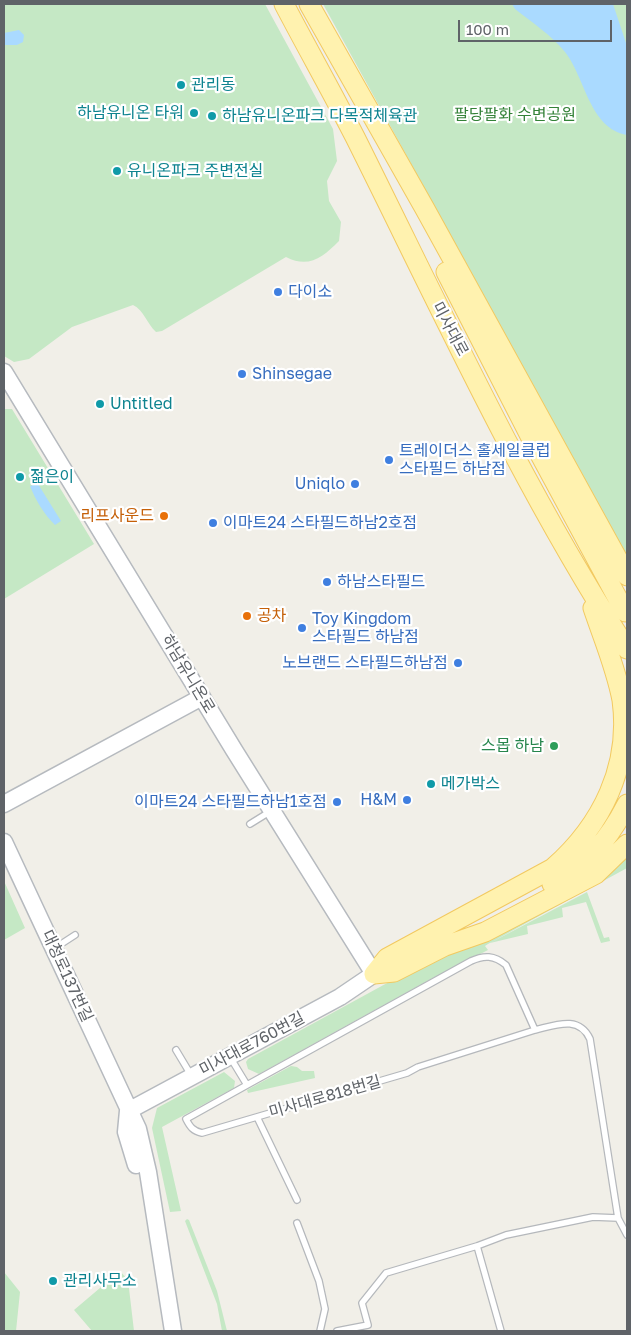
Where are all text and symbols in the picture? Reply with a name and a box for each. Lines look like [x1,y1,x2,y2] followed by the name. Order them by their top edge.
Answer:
[461,10,615,42] scale bar
[466,20,509,38] text: 100 m
[191,75,235,95] place label: 관리동
[175,79,187,91] marker: 관리동
[77,103,184,123] place label: 하남유니온 타워
[454,105,576,125] park label: 팔당팔화 수변공원
[222,106,417,126] place label: 하남유니온파크 다목적체육관
[188,107,200,119] marker: 하남유니온 타워
[206,110,218,122] marker: 하남유니온파크 다목적체육관
[127,161,263,181] place label: 유니온파크 주변전실
[111,165,123,177] marker: 유니온파크 주변전실
[288,282,332,302] place label: 다이소
[272,286,284,298] marker: 다이소
[428,298,472,360] street label: 미사대로
[252,364,332,384] place label: Shinsegae
[236,368,248,380] marker: Shinsegae
[110,394,173,414] place label: Untitled
[94,398,106,410] marker: Untitled
[399,441,550,479] place label: 트레이더스 홀세일클럽 스타필드 하남점
[383,454,395,466] marker: 트레이더스 홀세일클럽 스타필드 하남점
[30,467,74,487] place label: 젊은이
[14,471,26,483] marker: 젊은이
[295,474,345,494] place label: Uniqlo
[349,478,361,490] marker: Uniqlo
[80,506,154,526] place label: 리프사운드
[158,510,170,522] marker: 리프사운드
[223,513,417,533] place label: 이마트24 스타필드하남2호점
[207,517,219,529] marker: 이마트24 스타필드하남2호점
[337,572,425,592] place label: 하남스타필드
[321,576,333,588] marker: 하남스타필드
[257,606,286,626] place label: 공차
[312,609,419,647] place label: Toy Kingdom 스타필드 하남점
[241,610,253,622] marker: 공차
[296,622,308,634] marker: Toy Kingdom 스타필드 하남점
[157,631,219,717] street label: 하남유니온로
[282,653,448,673] place label: 노브랜드 스타필드하남점
[452,657,464,669] marker: 노브랜드 스타필드하남점
[481,736,544,756] place label: 스몹 하남
[548,740,560,752] marker: 스몹 하남
[441,774,500,794] place label: 메가박스
[425,778,437,790] marker: 메가박스
[360,790,397,810] place label: H&M
[134,792,327,812] place label: 이마트24 스타필드하남1호점
[401,794,413,806] marker: H&M
[331,796,343,808] marker: 이마트24 스타필드하남1호점
[37,927,97,1025] street label: 대청로137번길
[196,1008,308,1080] street label: 미사대로760번길
[267,1072,383,1122] street label: 미사대로818번길
[63,1271,137,1291] place label: 관리사무소
[47,1275,59,1287] marker: 관리사무소

